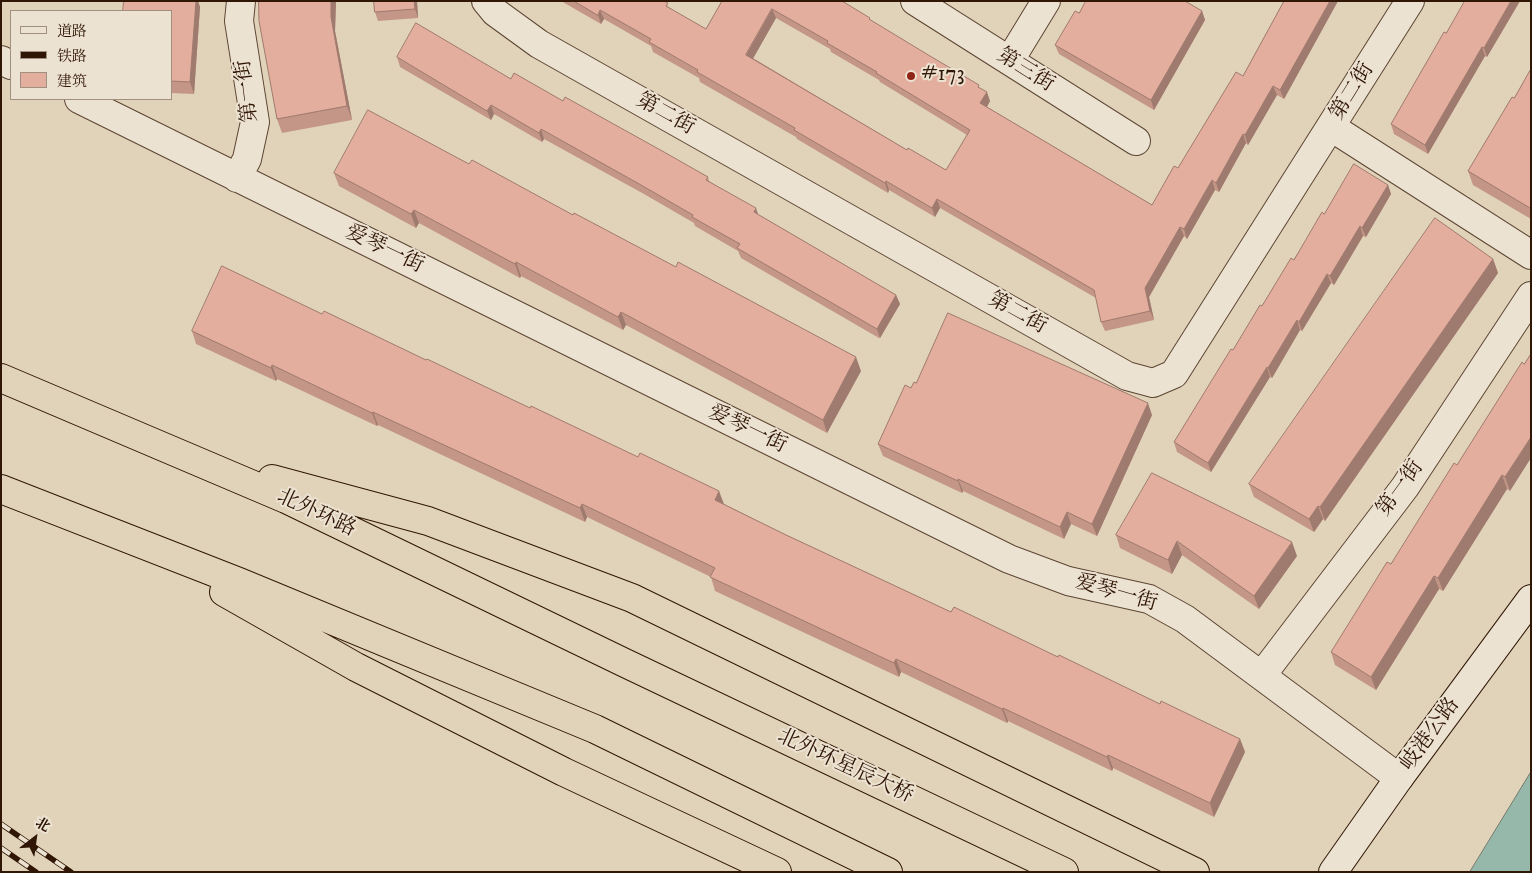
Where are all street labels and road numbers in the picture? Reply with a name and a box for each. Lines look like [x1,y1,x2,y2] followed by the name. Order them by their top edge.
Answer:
[992,44,1058,98] street label: 第三街
[232,58,264,124] street label: 第一街
[1326,59,1380,125] street label: 第二街
[631,89,699,141] street label: 第二街
[341,220,427,280] street label: 爱琴一街
[983,288,1051,340] street label: 第二街
[704,400,790,460] street label: 爱琴一街
[1372,456,1430,522] street label: 第一街
[273,485,359,543] street label: 北外环路
[1072,570,1160,618] street label: 爱琴一街
[1396,694,1466,776] street label: 岐港公路
[773,725,917,809] street label: 北外环星辰大桥

